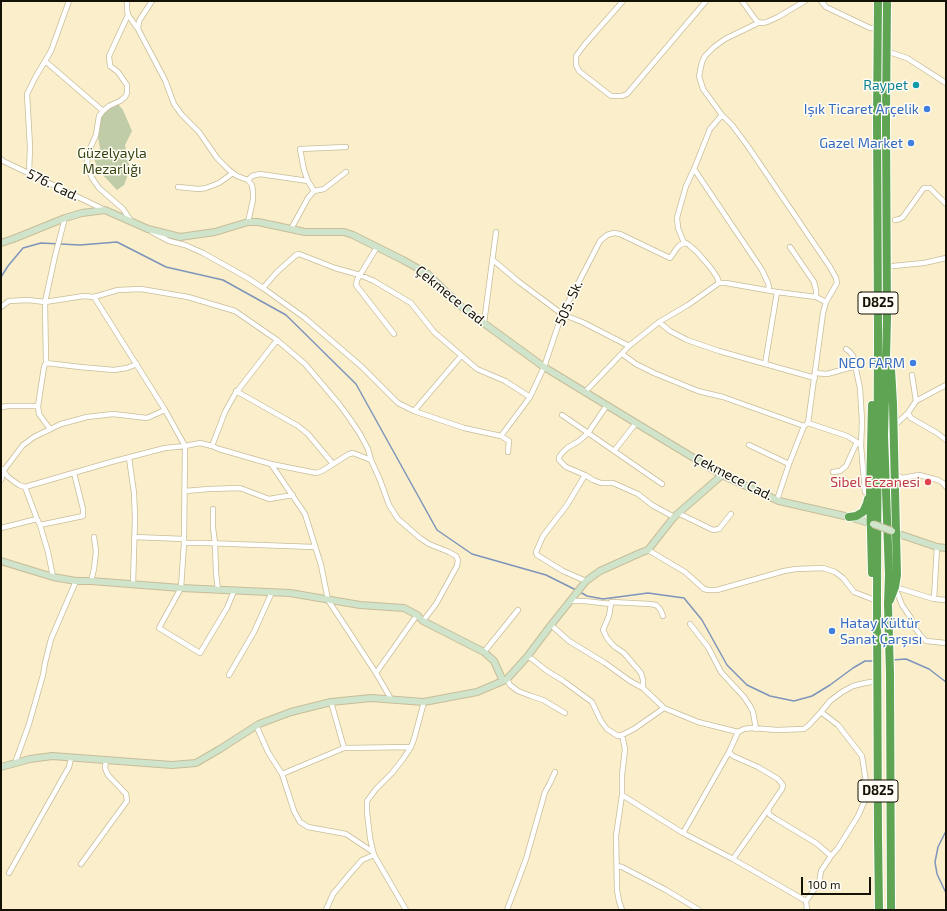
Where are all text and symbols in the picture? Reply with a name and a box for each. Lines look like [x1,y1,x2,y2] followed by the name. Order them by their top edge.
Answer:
[863,77,908,93] place label: Raypet
[911,80,921,90] marker: Raypet
[804,101,919,117] place label: Işık Ticaret Arçelik
[922,104,932,114] marker: Işık Ticaret Arçelik
[819,135,903,151] place label: Gazel Market
[906,138,916,148] marker: Gazel Market
[77,145,147,178] park label: Güzelyayla Mezarlığı
[24,165,82,205] street label: 576. Cad.
[412,262,490,330] street label: Çekmece Cad.
[552,278,586,328] street label: 505. Sk.
[858,292,898,314] road number: D825
[838,355,905,371] place label: NEO FARM
[908,358,918,368] marker: NEO FARM
[691,450,775,504] street label: Çekmece Cad.
[830,474,920,490] place label: Sibel Eczanesi
[923,477,933,487] marker: Sibel Eczanesi
[840,615,922,648] place label: Hatay Kültür Sanat Çarşısı
[827,626,837,636] marker: Hatay Kültür Sanat Çarşısı
[858,780,898,802] road number: D825
[803,869,873,895] scale bar
[808,877,840,891] text: 100 m

